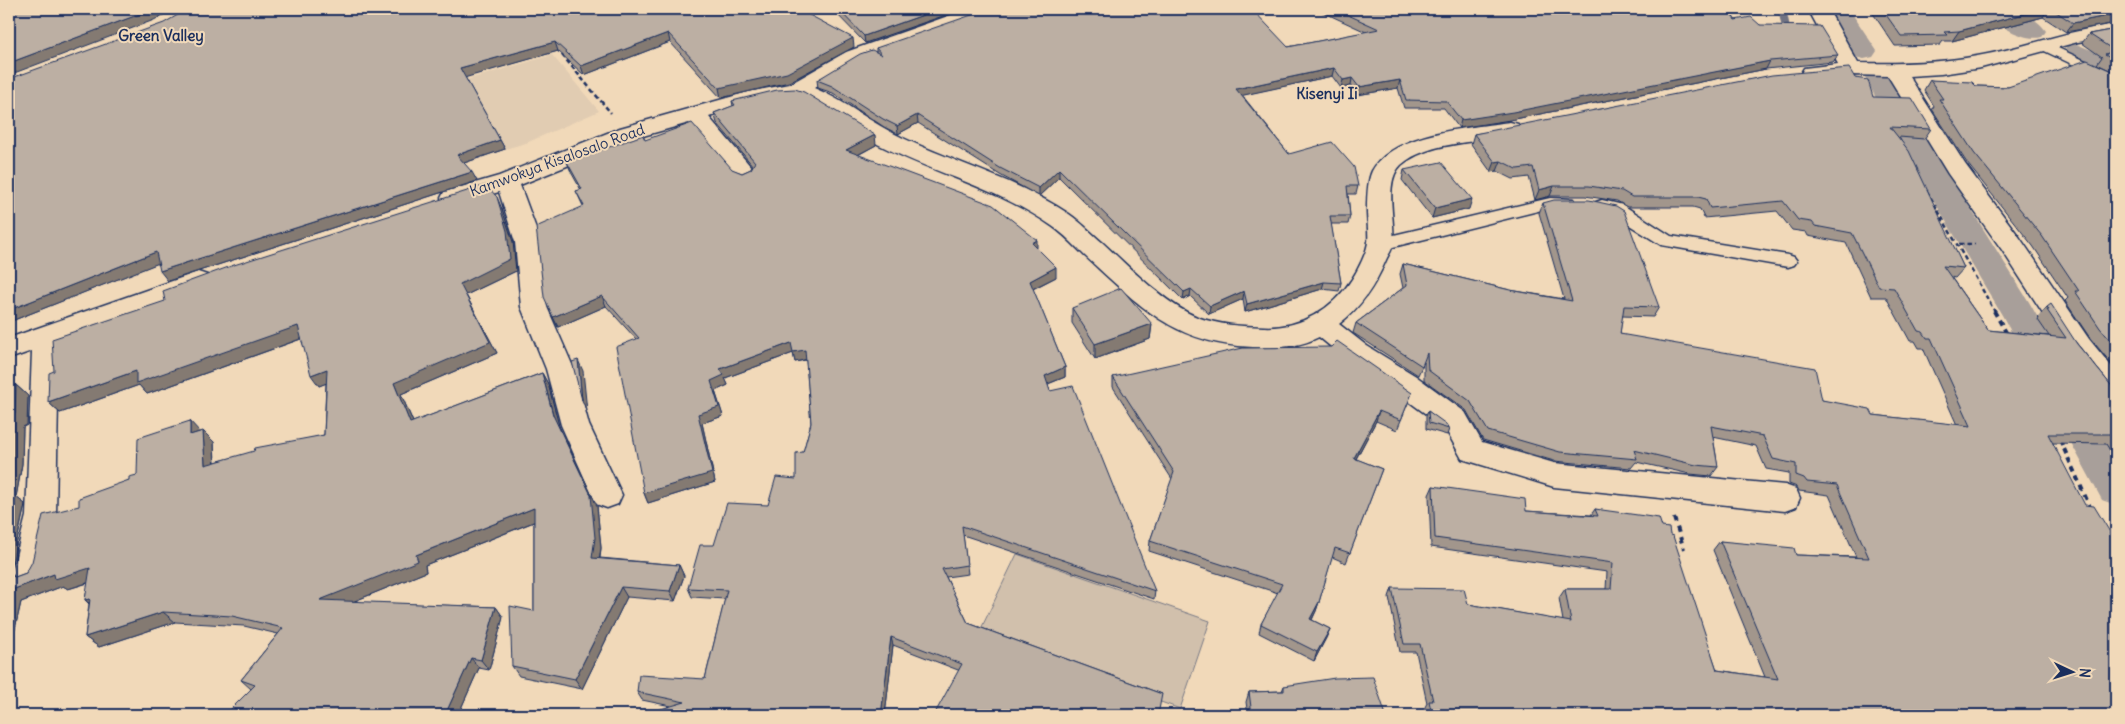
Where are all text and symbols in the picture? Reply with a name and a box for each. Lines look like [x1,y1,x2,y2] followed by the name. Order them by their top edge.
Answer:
[118,26,204,46] district label: Green Valley
[1296,84,1358,104] district label: Kisenyi Ii
[467,119,647,201] street label: Kamwokya Kisalosalo Road
[2048,646,2098,696] north arrow
[2076,667,2094,678] text: N

